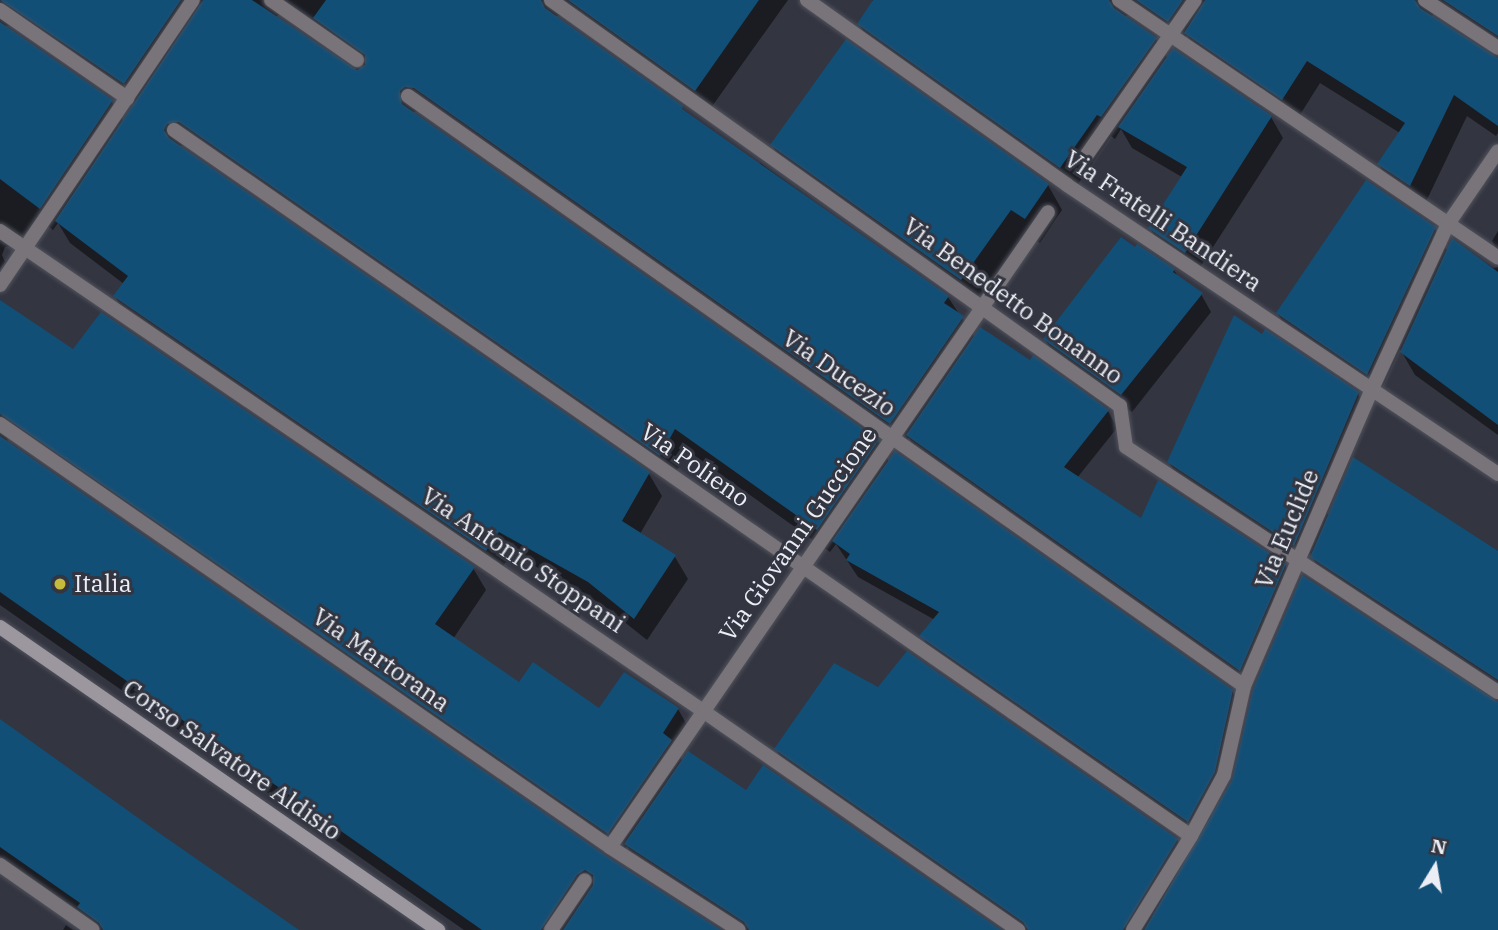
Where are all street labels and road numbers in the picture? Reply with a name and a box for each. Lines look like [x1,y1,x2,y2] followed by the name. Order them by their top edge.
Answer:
[1059,144,1267,298] street label: Via Fratelli Bandiera
[898,212,1128,390] street label: Via Benedetto Bonanno
[777,323,901,423] street label: Via Ducezio
[635,417,755,513] street label: Via Polieno
[713,421,883,647] street label: Via Giovanni Guccione
[1249,465,1325,593] street label: Via Euclide
[416,481,630,639] street label: Via Antonio Stoppani
[307,602,455,718] street label: Via Martorana
[117,674,347,846] street label: Corso Salvatore Aldisio

